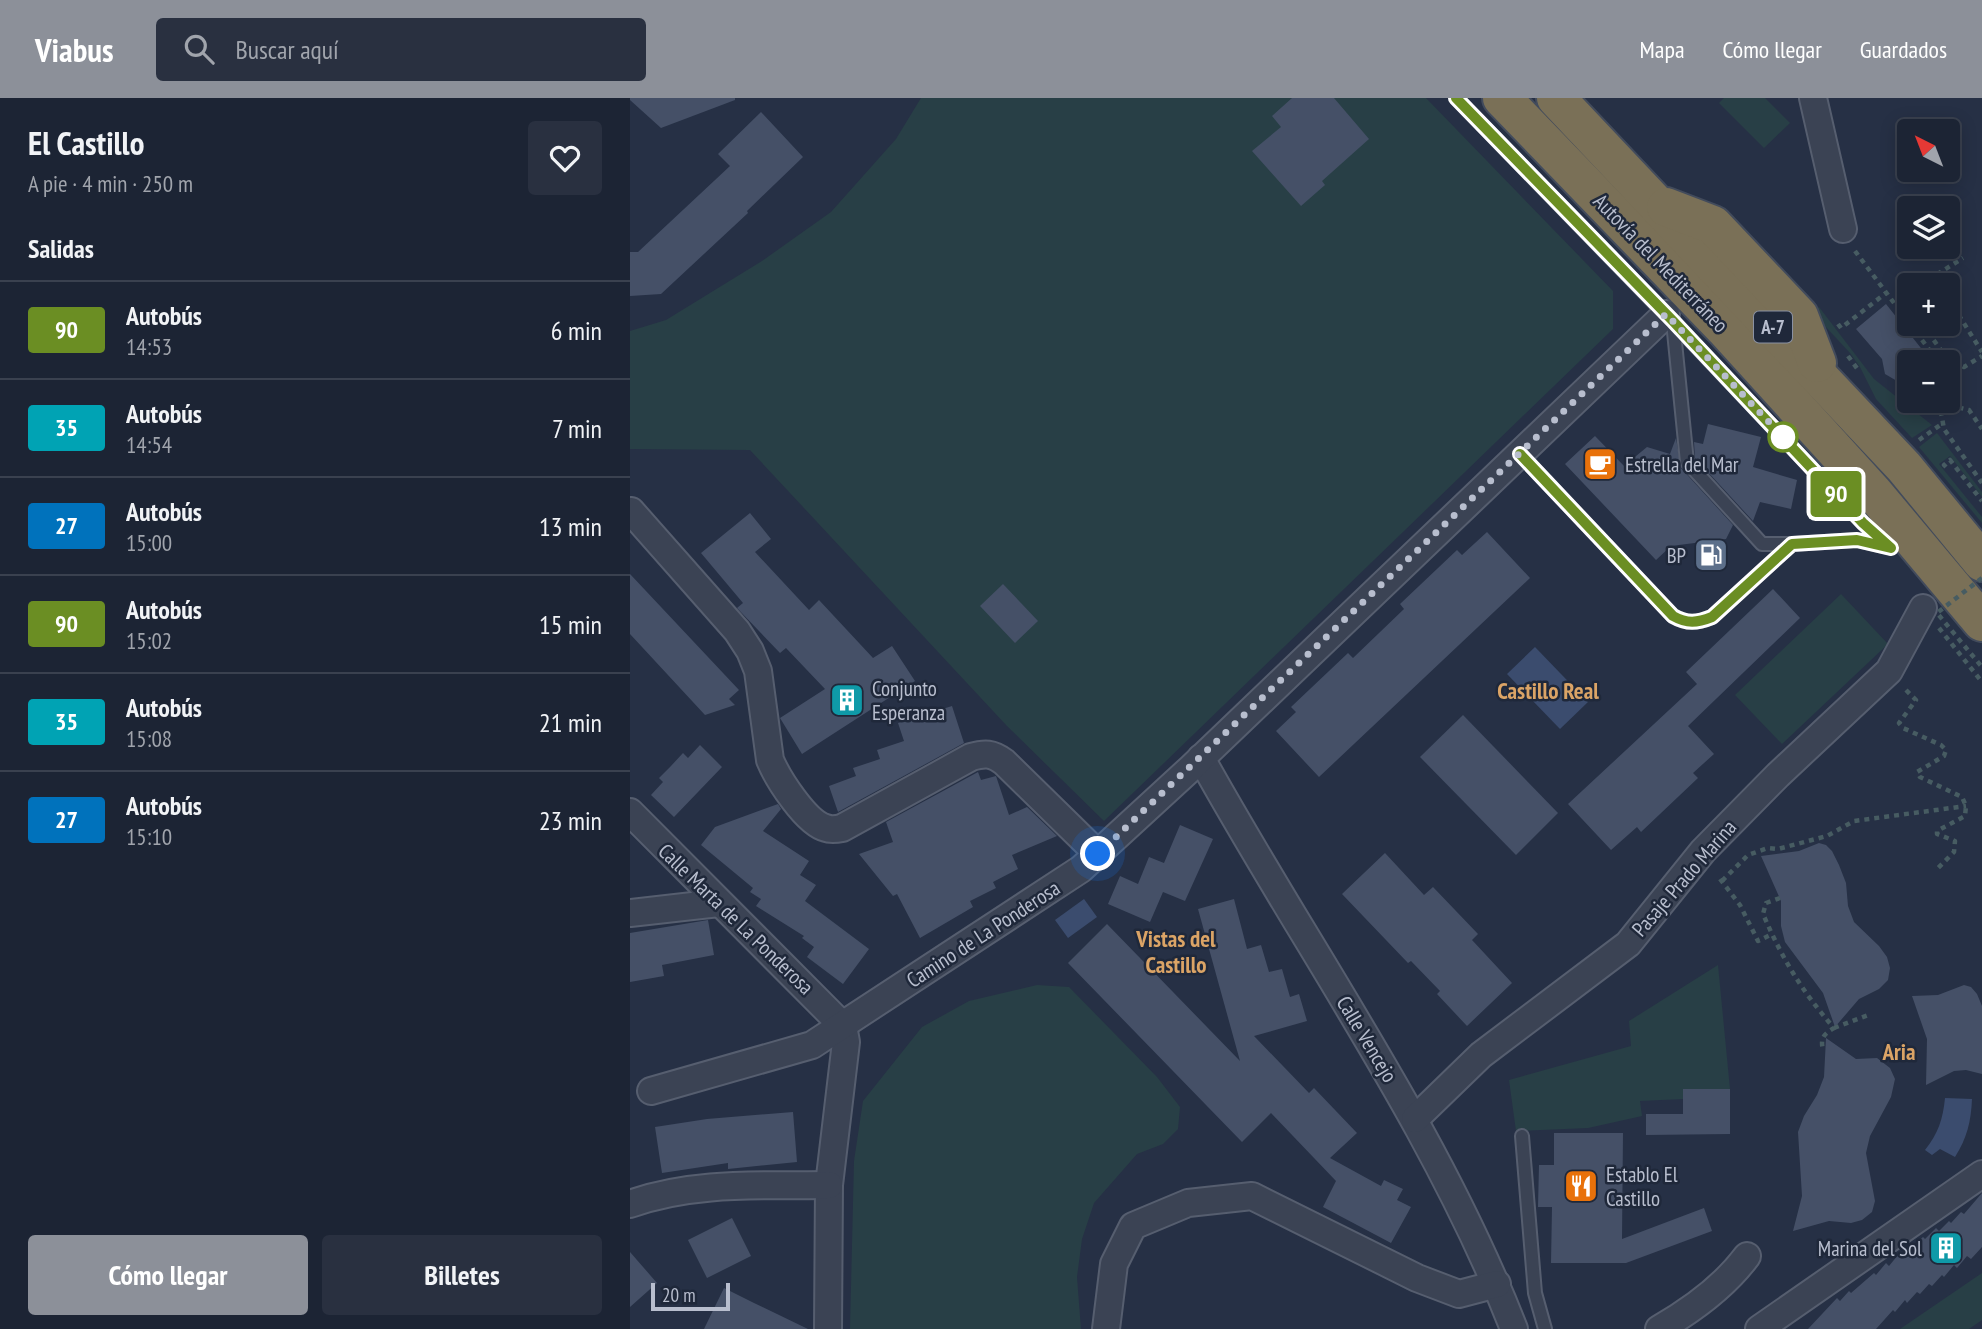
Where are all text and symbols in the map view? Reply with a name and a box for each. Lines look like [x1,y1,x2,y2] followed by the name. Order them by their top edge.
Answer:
[156,18,646,81] search box
[35,28,114,71] text: Viabus
[180,30,218,68] icon: search
[236,33,339,66] text: Buscar aquí
[1640,34,1685,65] text: Mapa
[1723,34,1822,65] text: Cómo llegar
[1860,34,1947,65] text: Guardados
[1897,119,1960,182] north arrow
[1897,119,1960,413] map controls
[28,121,144,164] text: El Castillo
[528,121,602,195] button: heart
[28,169,193,198] text: A pie · 4 min · 250 m
[1588,188,1734,338] street label: Autovía del Mediterráneo
[1897,196,1960,259] button: layers
[28,232,94,265] text: Salidas
[1897,273,1960,336] button: +
[126,299,202,332] text: Autobús
[1754,312,1792,342] road number: A-7
[55,314,78,345] text: 90
[551,314,602,347] text: 6 min
[126,332,172,361] text: 14:53
[1897,350,1960,413] button: −
[126,397,202,430] text: Autobús
[55,412,78,443] text: 35
[552,412,602,445] text: 7 min
[1768,422,1798,452] unlabelled marker
[126,430,172,459] text: 14:54
[1581,445,1619,483] cafe icon: Estrella del Mar
[1625,451,1739,478] place label: Estrella del Mar
[1804,471,1868,517] line badge: 90
[1825,478,1847,509] text: 90
[126,495,202,528] text: Autobús
[55,510,78,541] text: 27
[539,510,602,543] text: 13 min
[126,528,172,557] text: 15:00
[1692,536,1730,574] fuel station icon: BP
[1667,542,1686,569] place label: BP
[126,593,202,626] text: Autobús
[55,608,78,639] text: 90
[539,608,602,641] text: 15 min
[126,626,172,655] text: 15:02
[872,675,945,726] place label: Conjunto Esperanza
[1497,676,1599,705] district label: Castillo Real
[828,681,866,719] building icon: Conjunto Esperanza
[126,691,202,724] text: Autobús
[55,706,78,737] text: 35
[539,706,602,739] text: 21 min
[126,724,172,753] text: 15:08
[126,789,202,822] text: Autobús
[55,804,78,835] text: 27
[539,804,602,837] text: 23 min
[1626,814,1742,942] street label: Pasaje Prado Marina
[126,822,172,851] text: 15:10
[1080,836,1115,871] your location
[653,838,819,1000] street label: Calle Marta de La Ponderosa
[901,874,1065,994] street label: Camino de La Ponderosa
[1135,924,1216,979] district label: Vistas del Castillo
[1331,991,1403,1087] street label: Calle Vencejo
[1882,1037,1915,1066] district label: Aria
[1606,1161,1678,1212] place label: Establo El Castillo
[1562,1167,1600,1205] restaurant icon: Establo El Castillo
[1927,1229,1965,1267] building icon: Marina del Sol
[28,1235,308,1315] button: Cómo llegar
[322,1235,602,1315] button: Billetes
[1818,1235,1922,1262] place label: Marina del Sol
[651,1280,730,1312] scale bar
[662,1283,696,1307] text: 20 m

